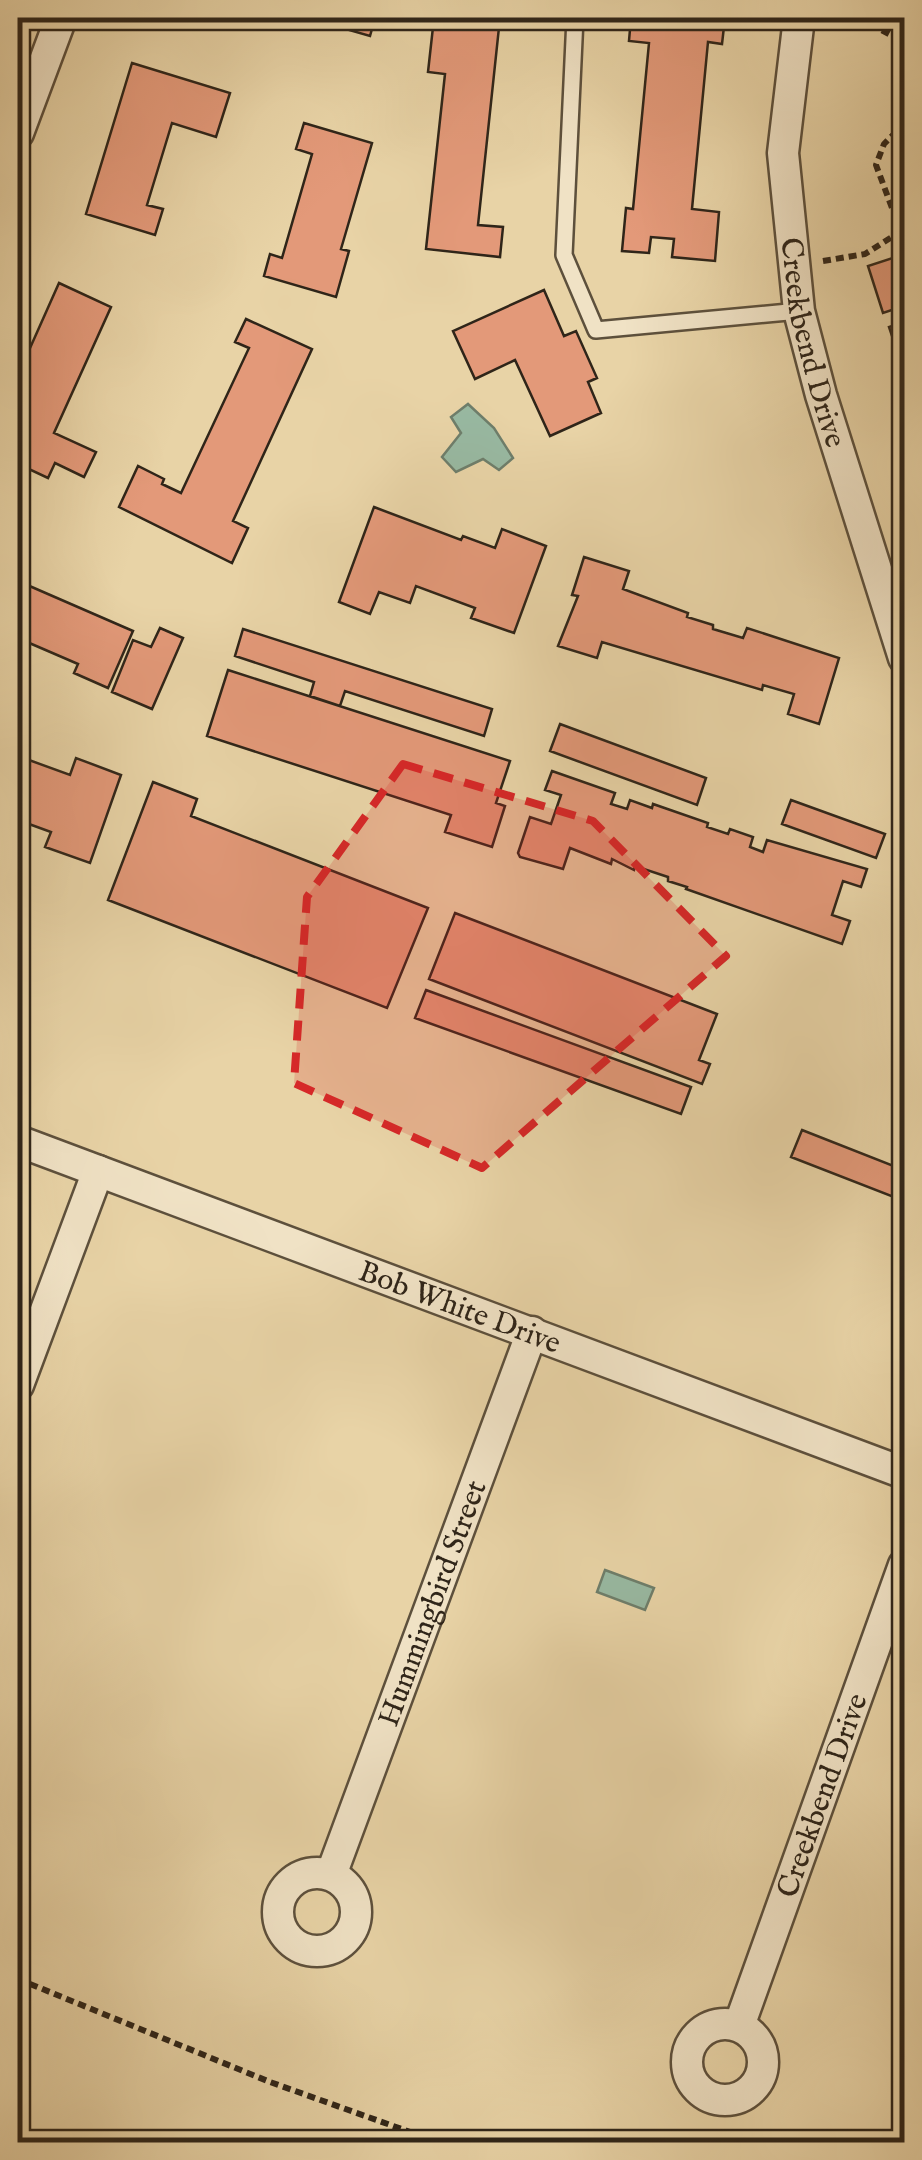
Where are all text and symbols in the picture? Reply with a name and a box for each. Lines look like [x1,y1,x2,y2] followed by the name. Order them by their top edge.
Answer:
[771,236,853,452] street label: Creekbend Drive
[353,1253,566,1364] street label: Bob White Drive
[371,1475,496,1732] street label: Hummingbird Street
[769,1689,877,1903] street label: Creekbend Drive

